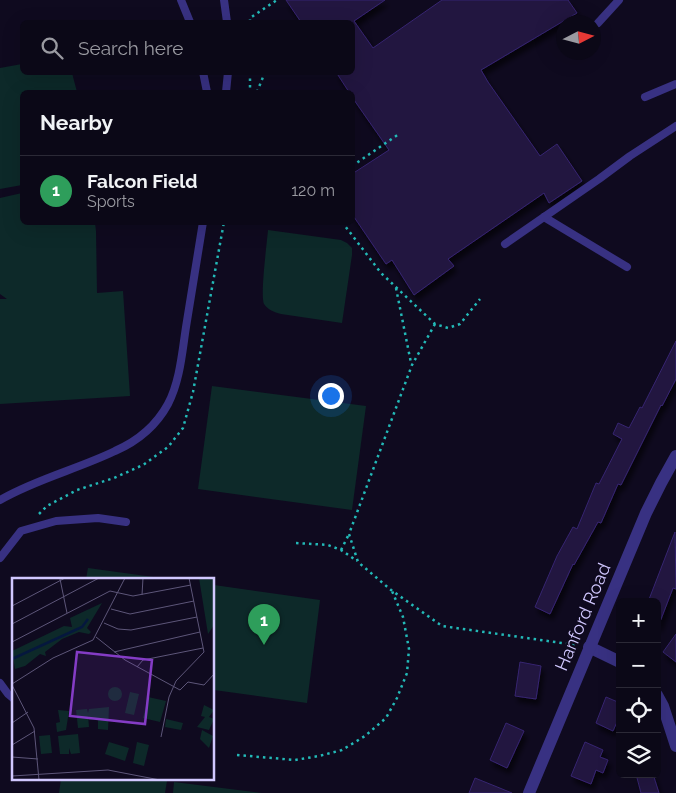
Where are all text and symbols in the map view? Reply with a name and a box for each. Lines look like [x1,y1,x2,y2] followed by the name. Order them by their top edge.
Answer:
[556,15,601,60] north arrow
[20,20,355,75] search box
[38,34,66,62] icon: search
[78,37,184,59] text: Search here
[40,110,113,135] text: Nearby
[87,170,198,192] text: Falcon Field
[52,181,60,200] text: 1
[291,181,335,200] text: 120 m
[87,192,135,211] text: Sports
[318,383,344,409] your location
[550,560,615,674] street label: Hanford Road
[12,578,215,780] inset map
[616,598,661,778] map controls
[616,598,661,643] button: +
[248,604,280,645] pin: 1
[616,643,661,688] button: −
[616,688,661,733] button: locate
[616,733,661,778] button: layers

